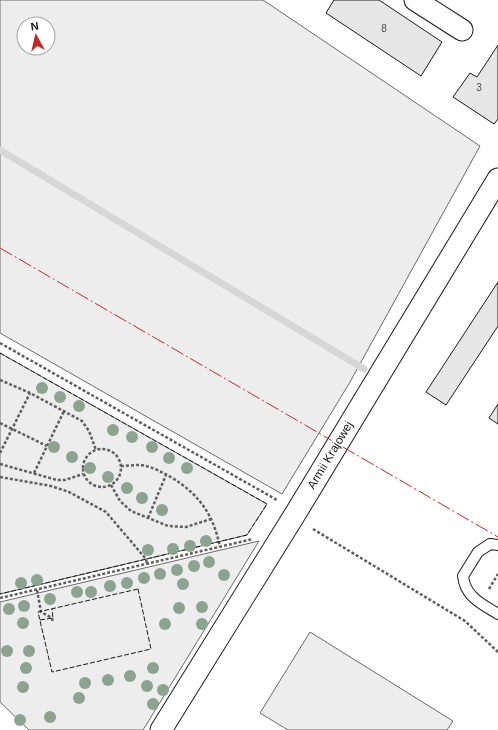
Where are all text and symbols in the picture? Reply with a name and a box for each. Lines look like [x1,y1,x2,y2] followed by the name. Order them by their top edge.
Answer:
[16,16,56,56] north arrow
[30,20,39,33] text: N
[381,23,387,34] house number: 8
[476,82,482,93] house number: 3
[304,419,356,491] street label: Armii Krajowej

